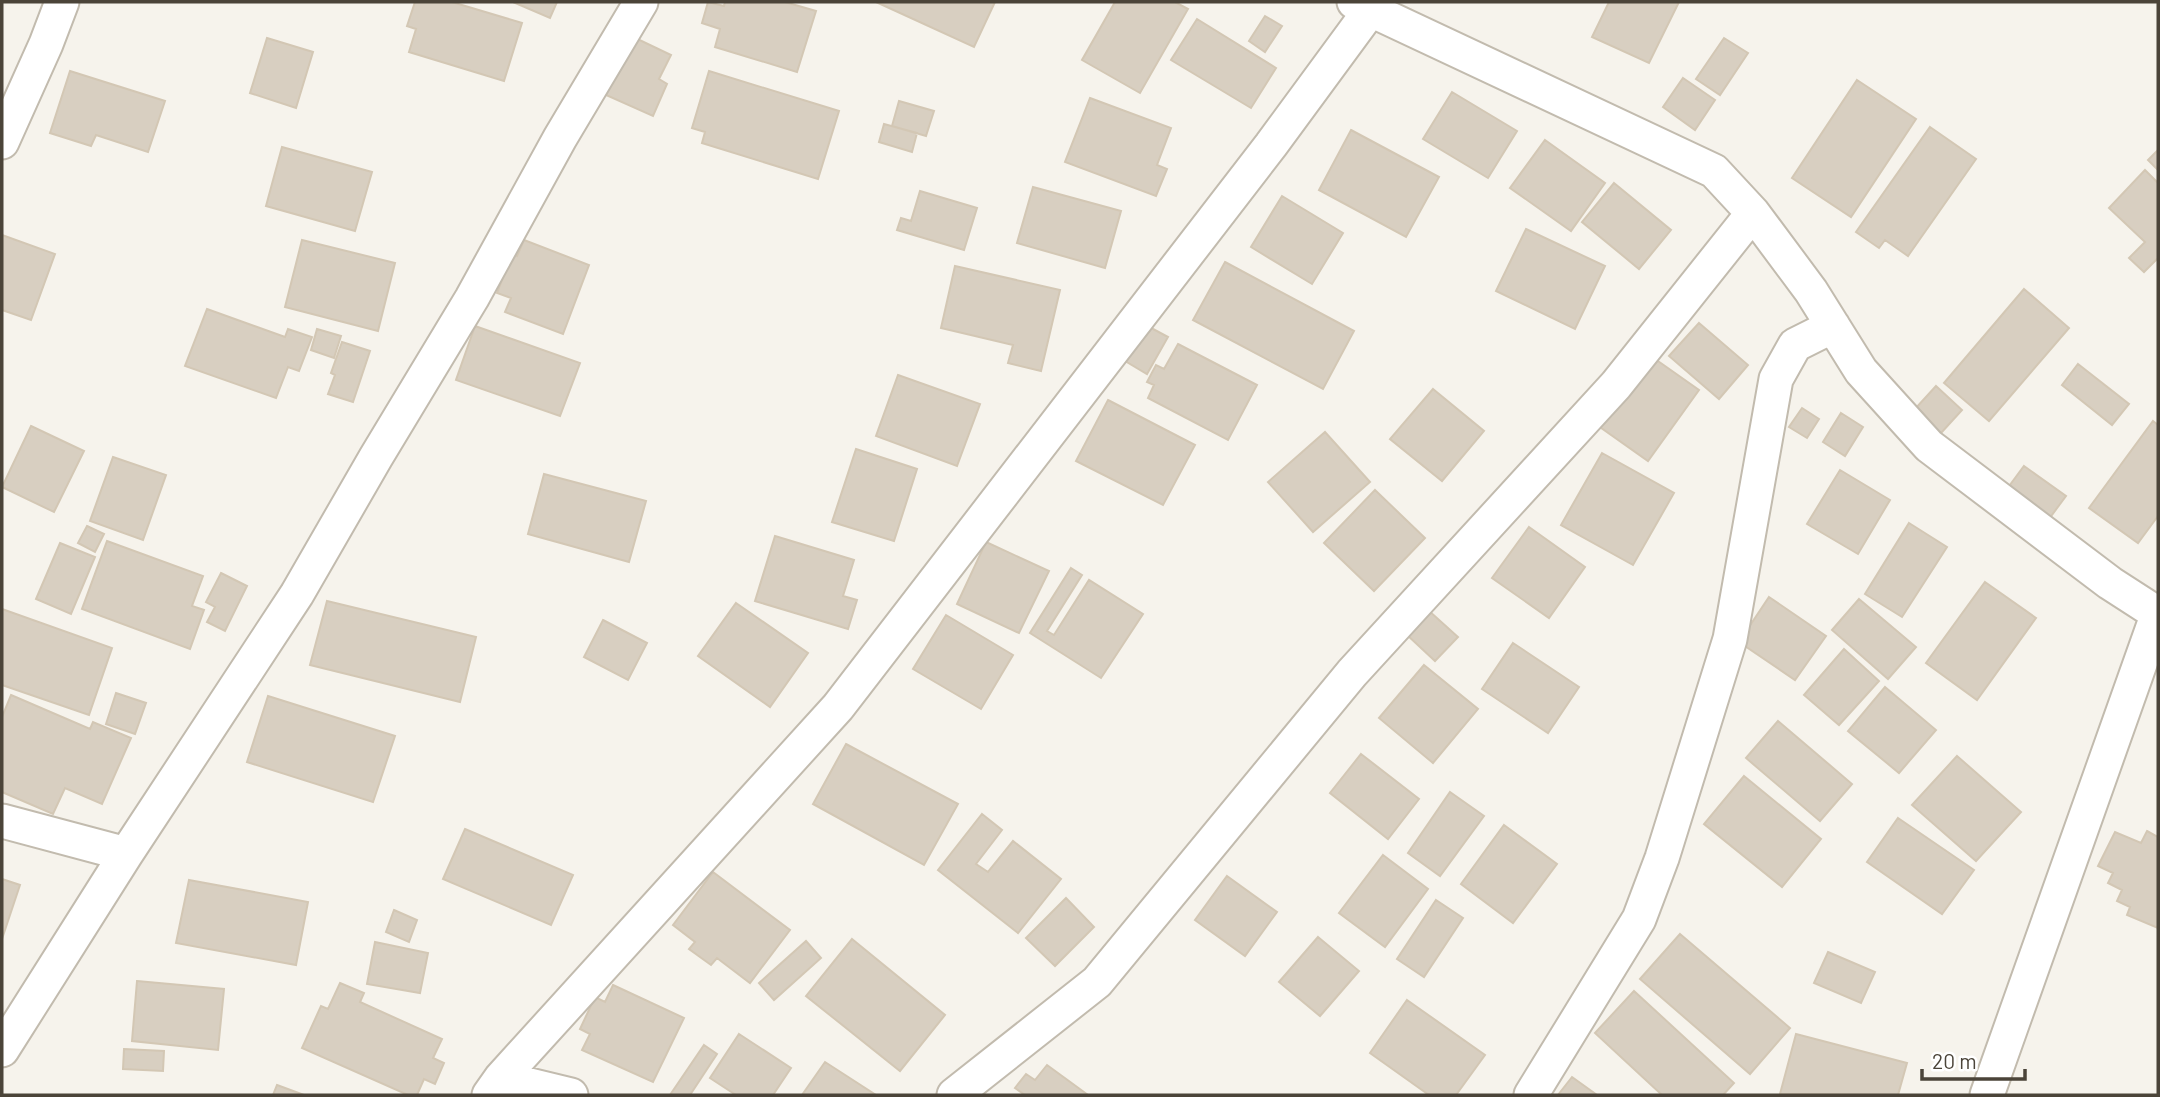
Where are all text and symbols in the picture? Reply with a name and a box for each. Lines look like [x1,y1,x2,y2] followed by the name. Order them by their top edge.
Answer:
[1922,1038,2025,1082] scale bar
[1932,1048,1977,1073] text: 20 m

